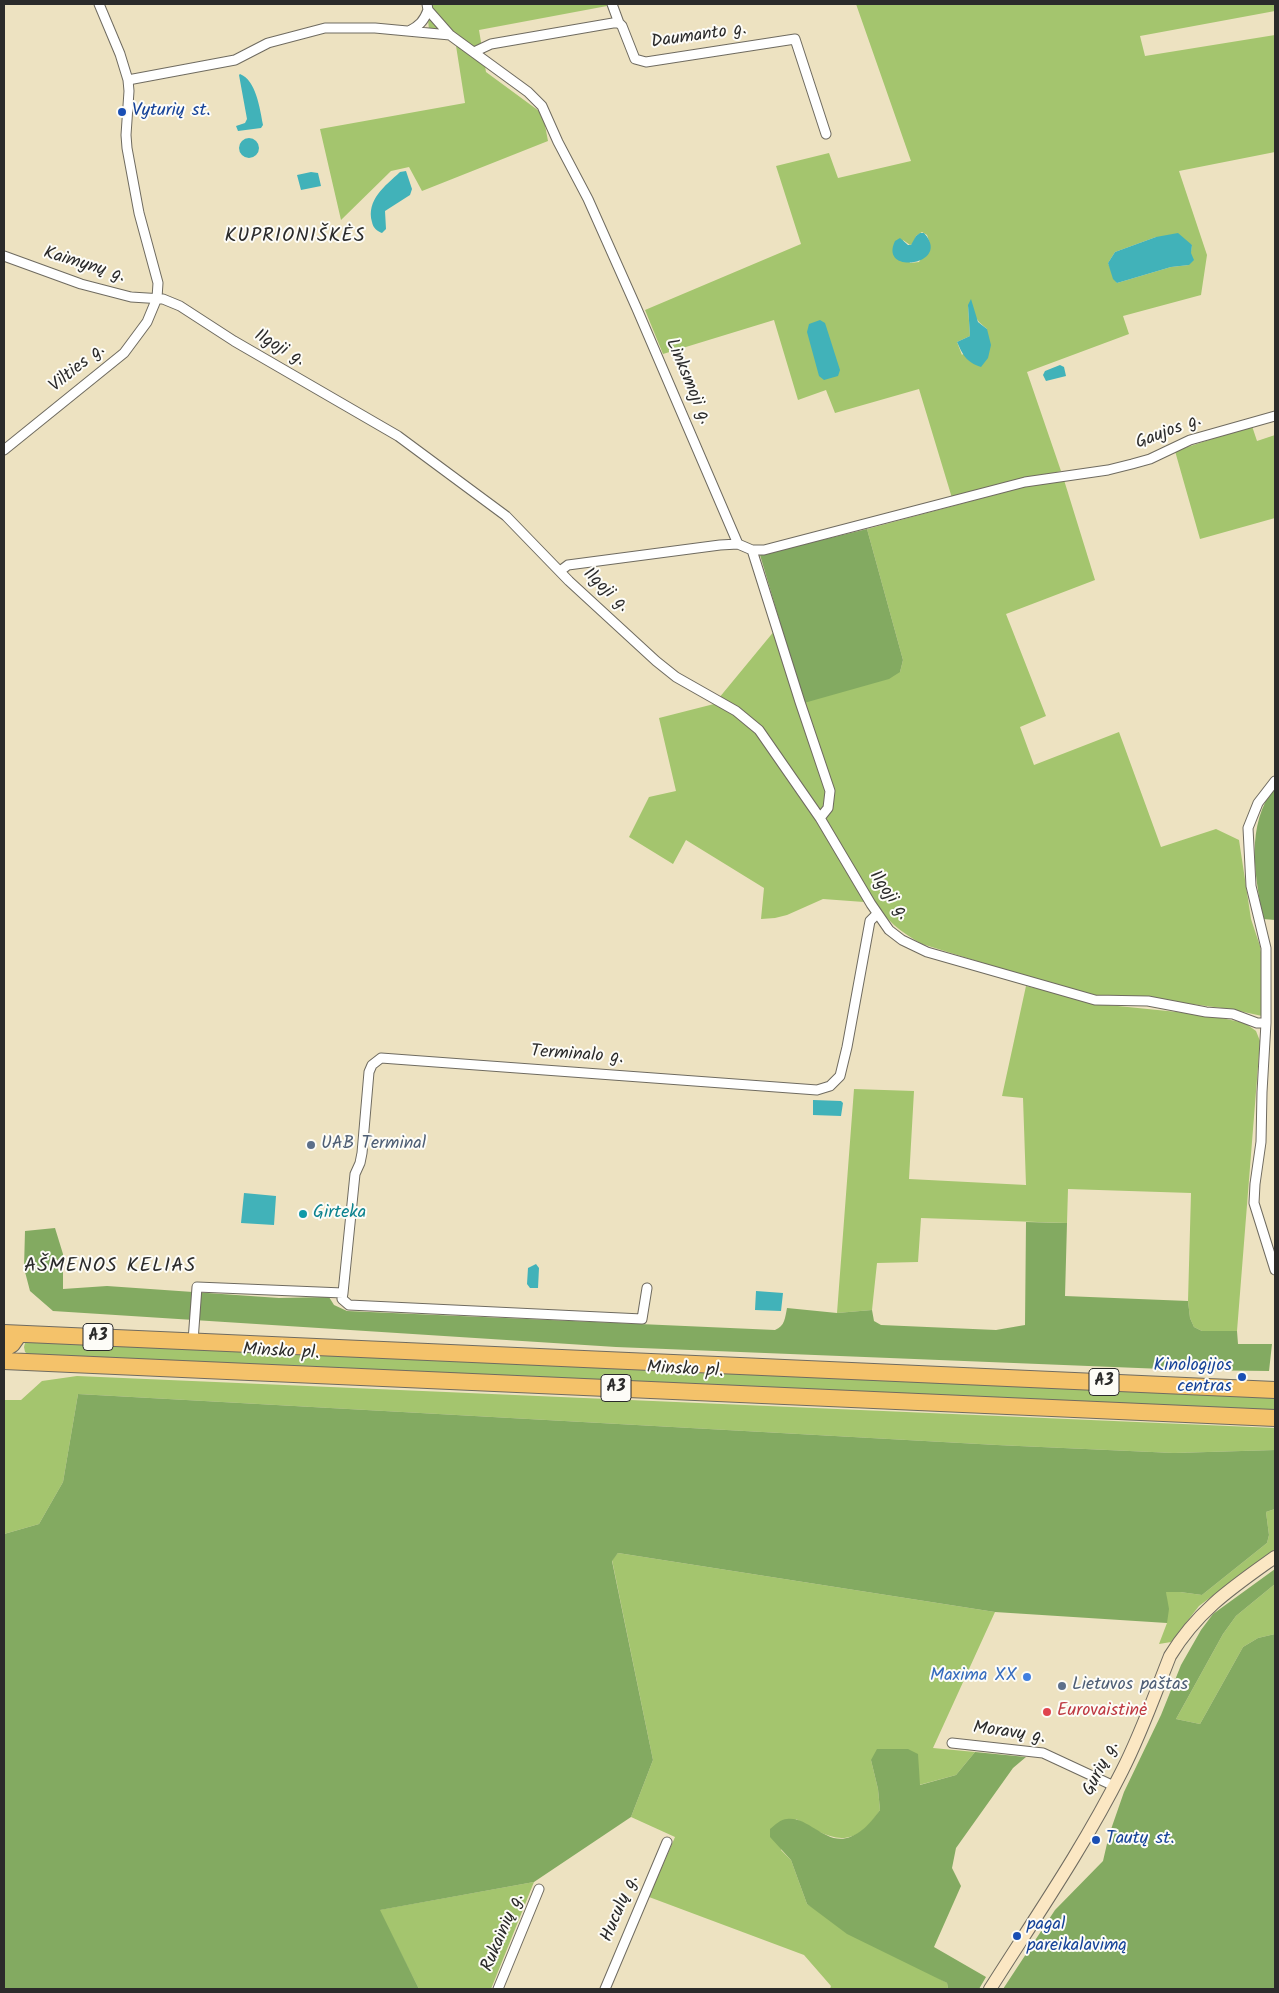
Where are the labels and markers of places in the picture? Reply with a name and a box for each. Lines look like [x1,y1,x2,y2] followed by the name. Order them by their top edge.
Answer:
[132,101,211,123] place label: Vyturių st.
[116,106,128,118] marker: Vyturių st.
[321,1134,426,1156] place label: UAB Terminal
[305,1139,317,1151] marker: UAB Terminal
[313,1203,366,1225] place label: Girteka
[297,1208,309,1220] marker: Girteka
[1154,1356,1232,1398] place label: Kinologijos centras
[1236,1371,1248,1383] marker: Kinologijos centras
[930,1666,1017,1688] place label: Maxima XX
[1021,1671,1033,1683] marker: Maxima XX
[1072,1675,1188,1697] place label: Lietuvos paštas
[1056,1680,1068,1692] marker: Lietuvos paštas
[1057,1701,1147,1723] place label: Eurovaistinė
[1041,1706,1053,1718] marker: Eurovaistinė
[1106,1829,1174,1851] place label: Tautų st.
[1090,1834,1102,1846] marker: Tautų st.
[1027,1915,1127,1958] place label: pagal pareikalavimą
[1011,1930,1023,1942] marker: pagal pareikalavimą

